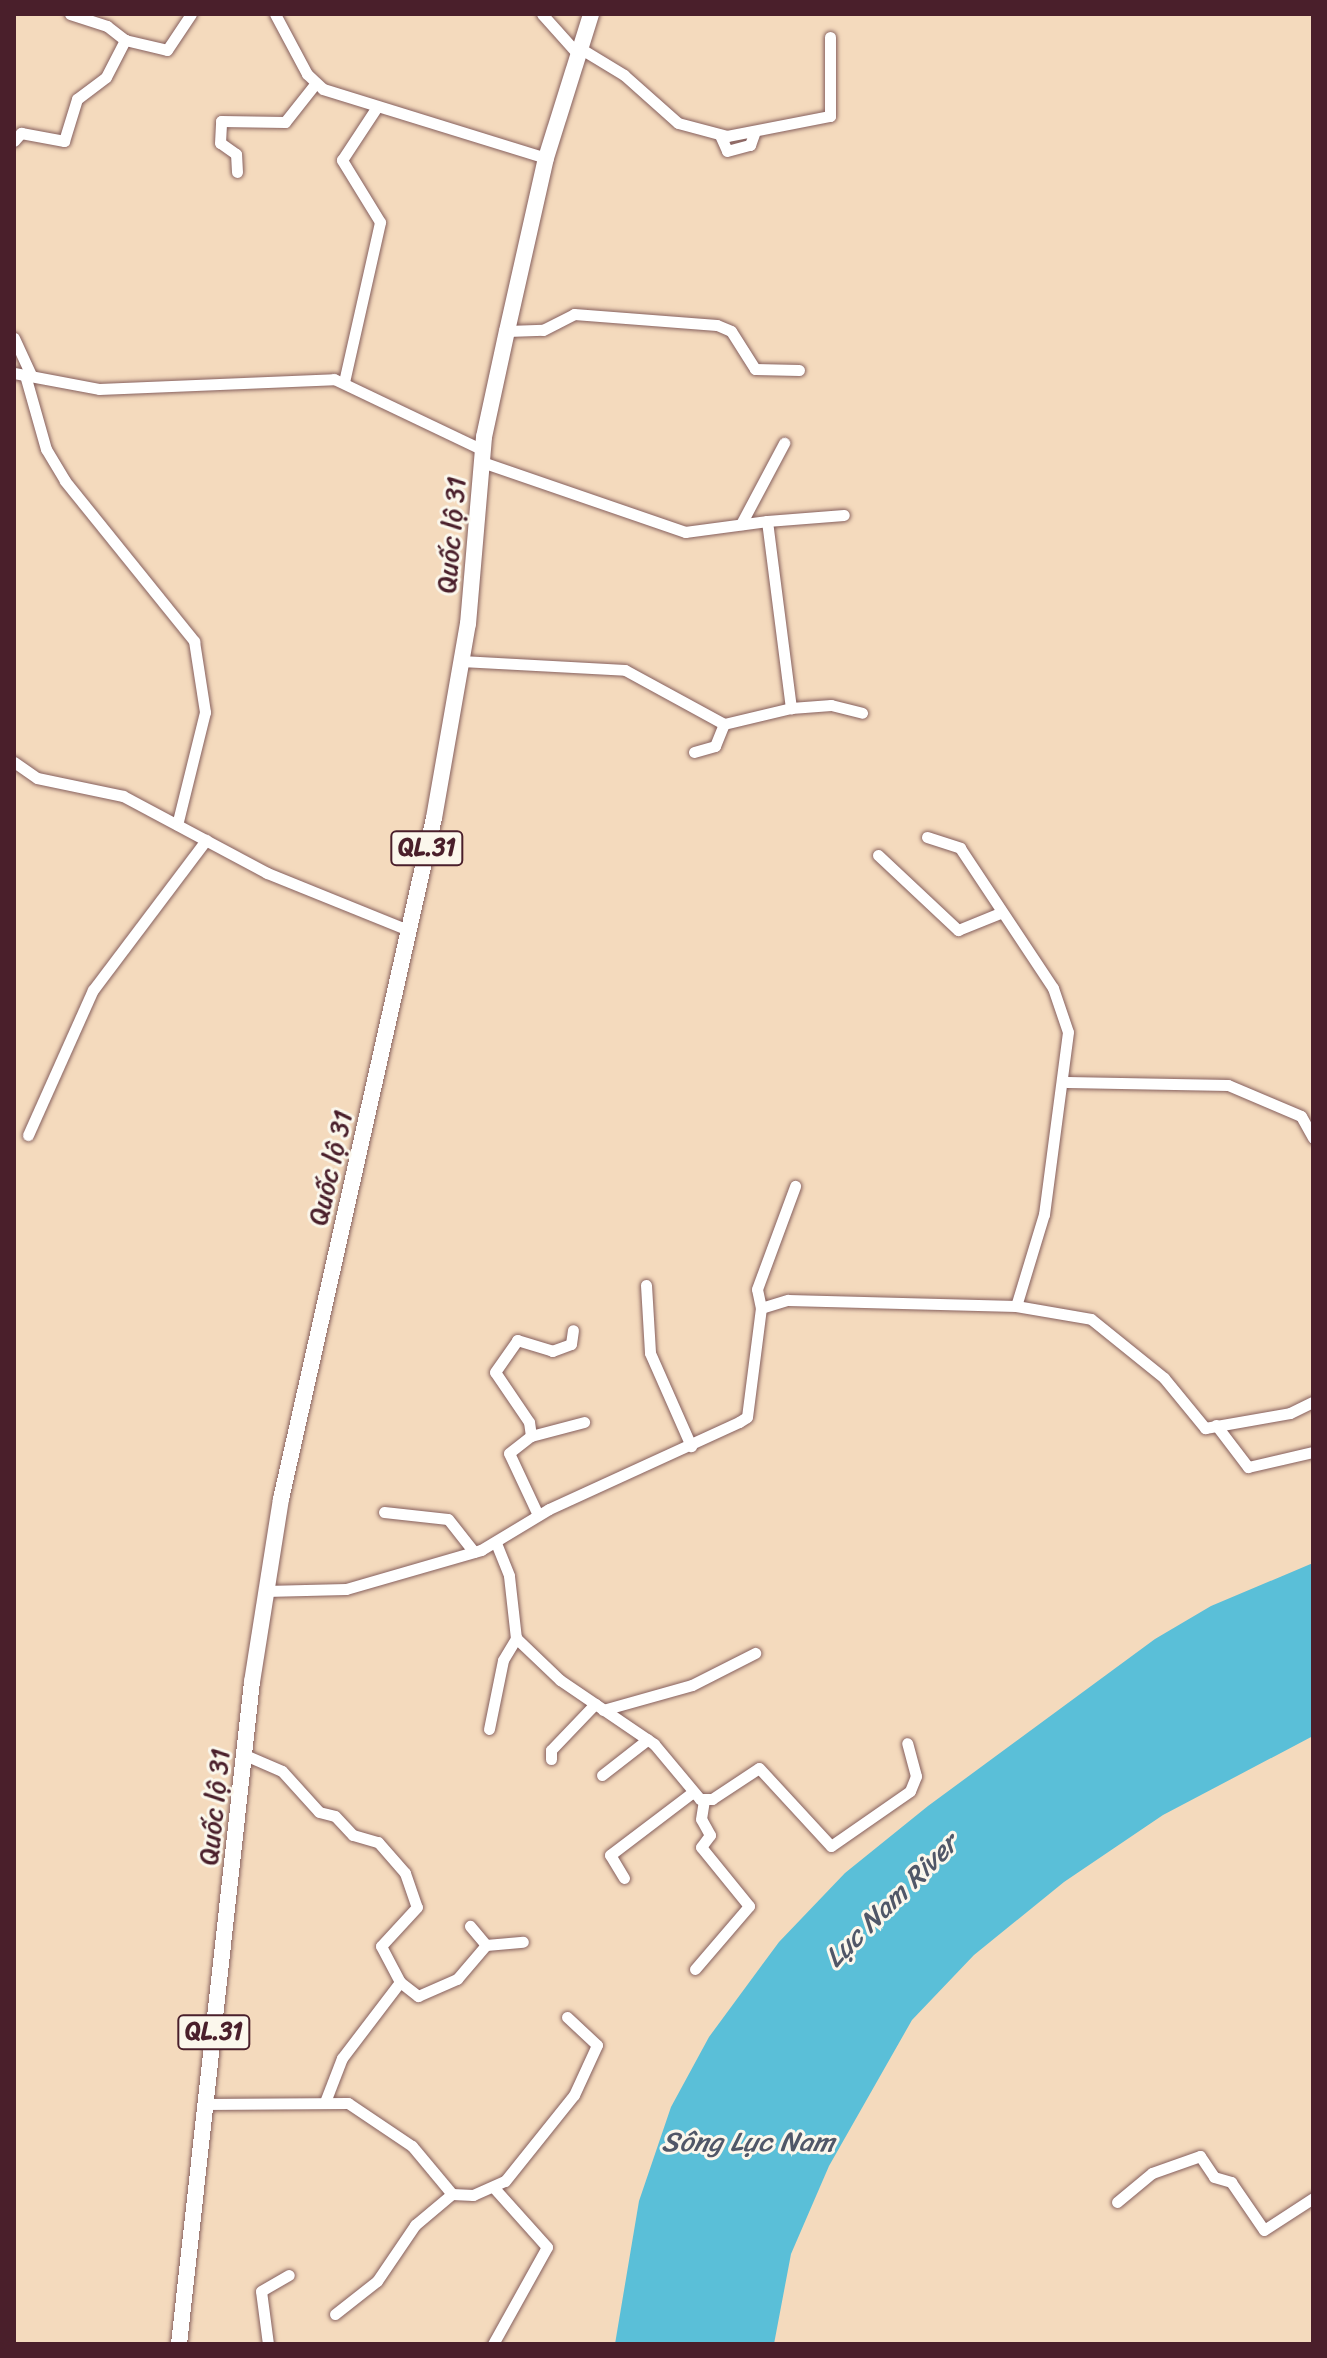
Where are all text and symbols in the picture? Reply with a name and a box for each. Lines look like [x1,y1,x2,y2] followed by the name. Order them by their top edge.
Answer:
[431,476,473,594] street label: Quốc lộ 31
[389,828,465,868] road number: QL.31
[303,1108,359,1228] street label: Quốc lộ 31
[193,1747,237,1867] street label: Quốc lộ 31
[817,1827,965,1975] water label: Lục Nam River
[176,2012,252,2052] road number: QL.31
[662,2125,834,2159] water label: Sông Lục Nam

